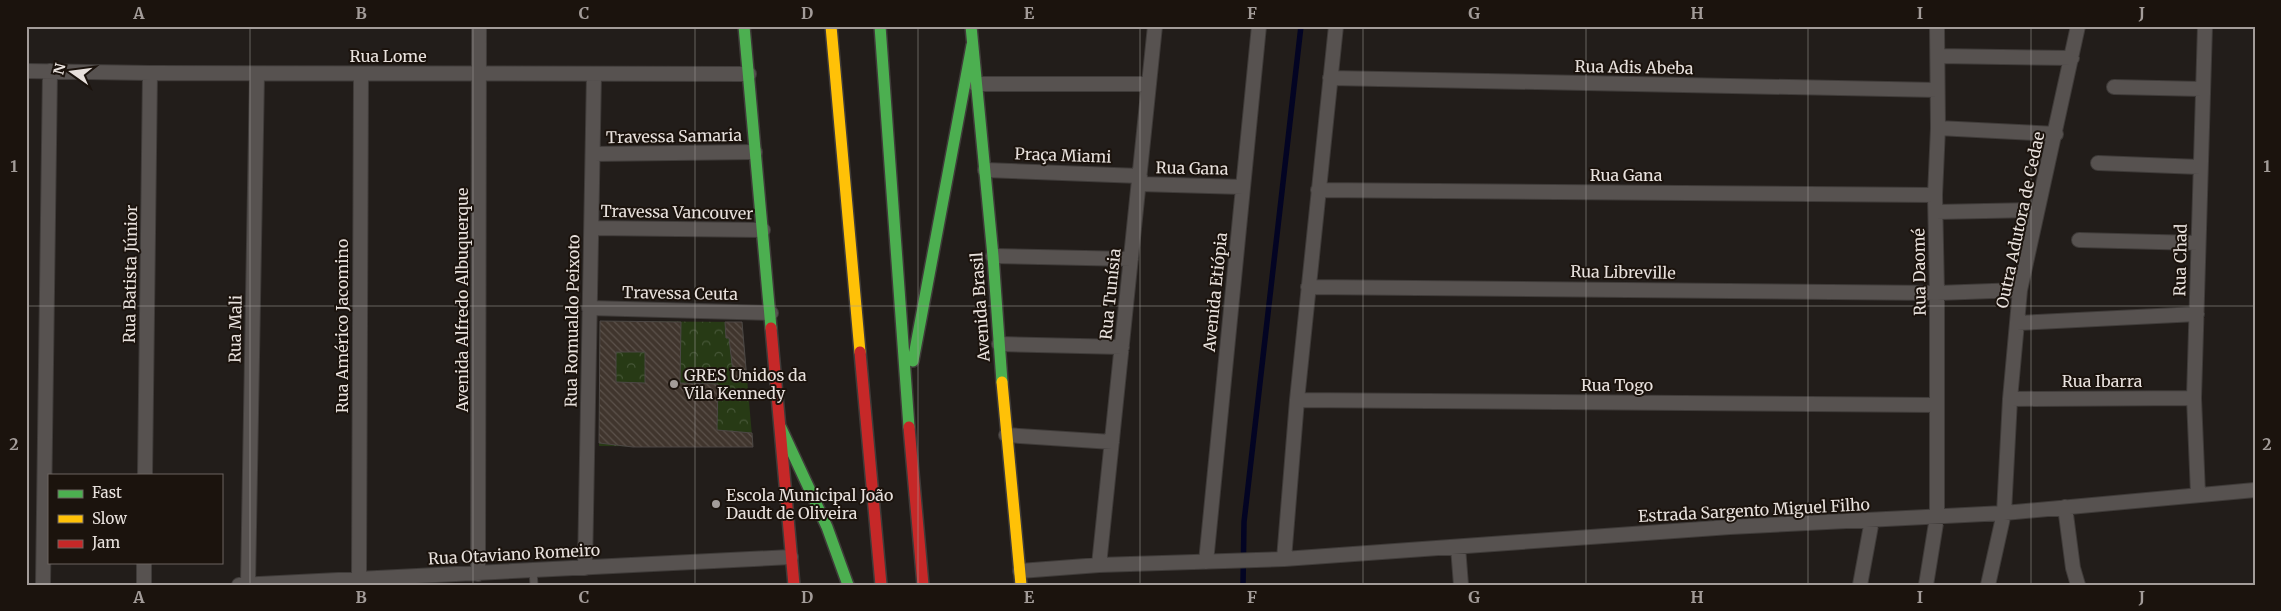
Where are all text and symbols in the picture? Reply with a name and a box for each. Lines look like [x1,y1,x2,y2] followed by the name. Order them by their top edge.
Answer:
[132,3,145,23] text: A
[355,3,367,23] text: B
[579,3,589,23] text: C
[801,3,813,23] text: D
[1024,3,1035,23] text: E
[1247,3,1257,23] text: F
[1468,3,1480,23] text: G
[1690,3,1704,23] text: H
[1917,3,1923,23] text: I
[2138,3,2145,23] text: J
[350,46,426,66] street label: Rua Lome
[48,48,98,98] north arrow
[1574,56,1694,78] street label: Rua Adis Abeba
[49,61,69,76] text: N
[606,125,743,147] street label: Travessa Samaria
[1991,130,2049,310] street label: Outra Adutora de Cedae
[1014,143,1112,167] street label: Praça Miami
[10,156,18,176] text: 1
[2263,156,2271,176] text: 1
[1156,157,1229,179] street label: Rua Gana
[1590,165,1663,185] street label: Rua Gana
[452,188,472,413] street label: Avenida Alfredo Albuquerque
[600,201,754,223] street label: Travessa Vancouver
[119,205,141,343] street label: Rua Batista Júnior
[2169,223,2191,296] street label: Rua Chad
[1908,228,1930,316] street label: Rua Daomé
[1199,231,1231,354] street label: Avenida Etiópia
[560,234,584,408] street label: Rua Romualdo Peixoto
[332,239,352,413] street label: Rua Américo Jacomino
[1095,247,1125,341] street label: Rua Tunísia
[966,252,994,363] street label: Avenida Brasil
[1570,261,1676,283] street label: Rua Libreville
[622,282,738,304] street label: Travessa Ceuta
[224,295,246,363] street label: Rua Mali
[683,365,807,403] place label: GRES Unidos da Vila Kennedy
[2062,371,2143,391] street label: Rua Ibarra
[1581,375,1653,395] street label: Rua Togo
[668,378,680,390] marker: GRES Unidos da Vila Kennedy
[9,434,19,454] text: 2
[2262,434,2272,454] text: 2
[48,474,222,564] legend
[92,483,122,502] text: Fast
[726,485,893,523] place label: Escola Municipal João Daudt de Oliveira
[1638,494,1870,526] street label: Estrada Sargento Miguel Filho
[710,498,722,510] marker: Escola Municipal João Daudt de Oliveira
[92,509,127,528] text: Slow
[91,533,120,552] text: Jam
[428,540,600,568] street label: Rua Otaviano Romeiro
[132,587,145,607] text: A
[355,587,367,607] text: B
[579,587,589,607] text: C
[801,587,813,607] text: D
[1024,587,1035,607] text: E
[1247,587,1257,607] text: F
[1468,587,1480,607] text: G
[1690,587,1704,607] text: H
[1917,587,1923,607] text: I
[2138,587,2145,607] text: J

